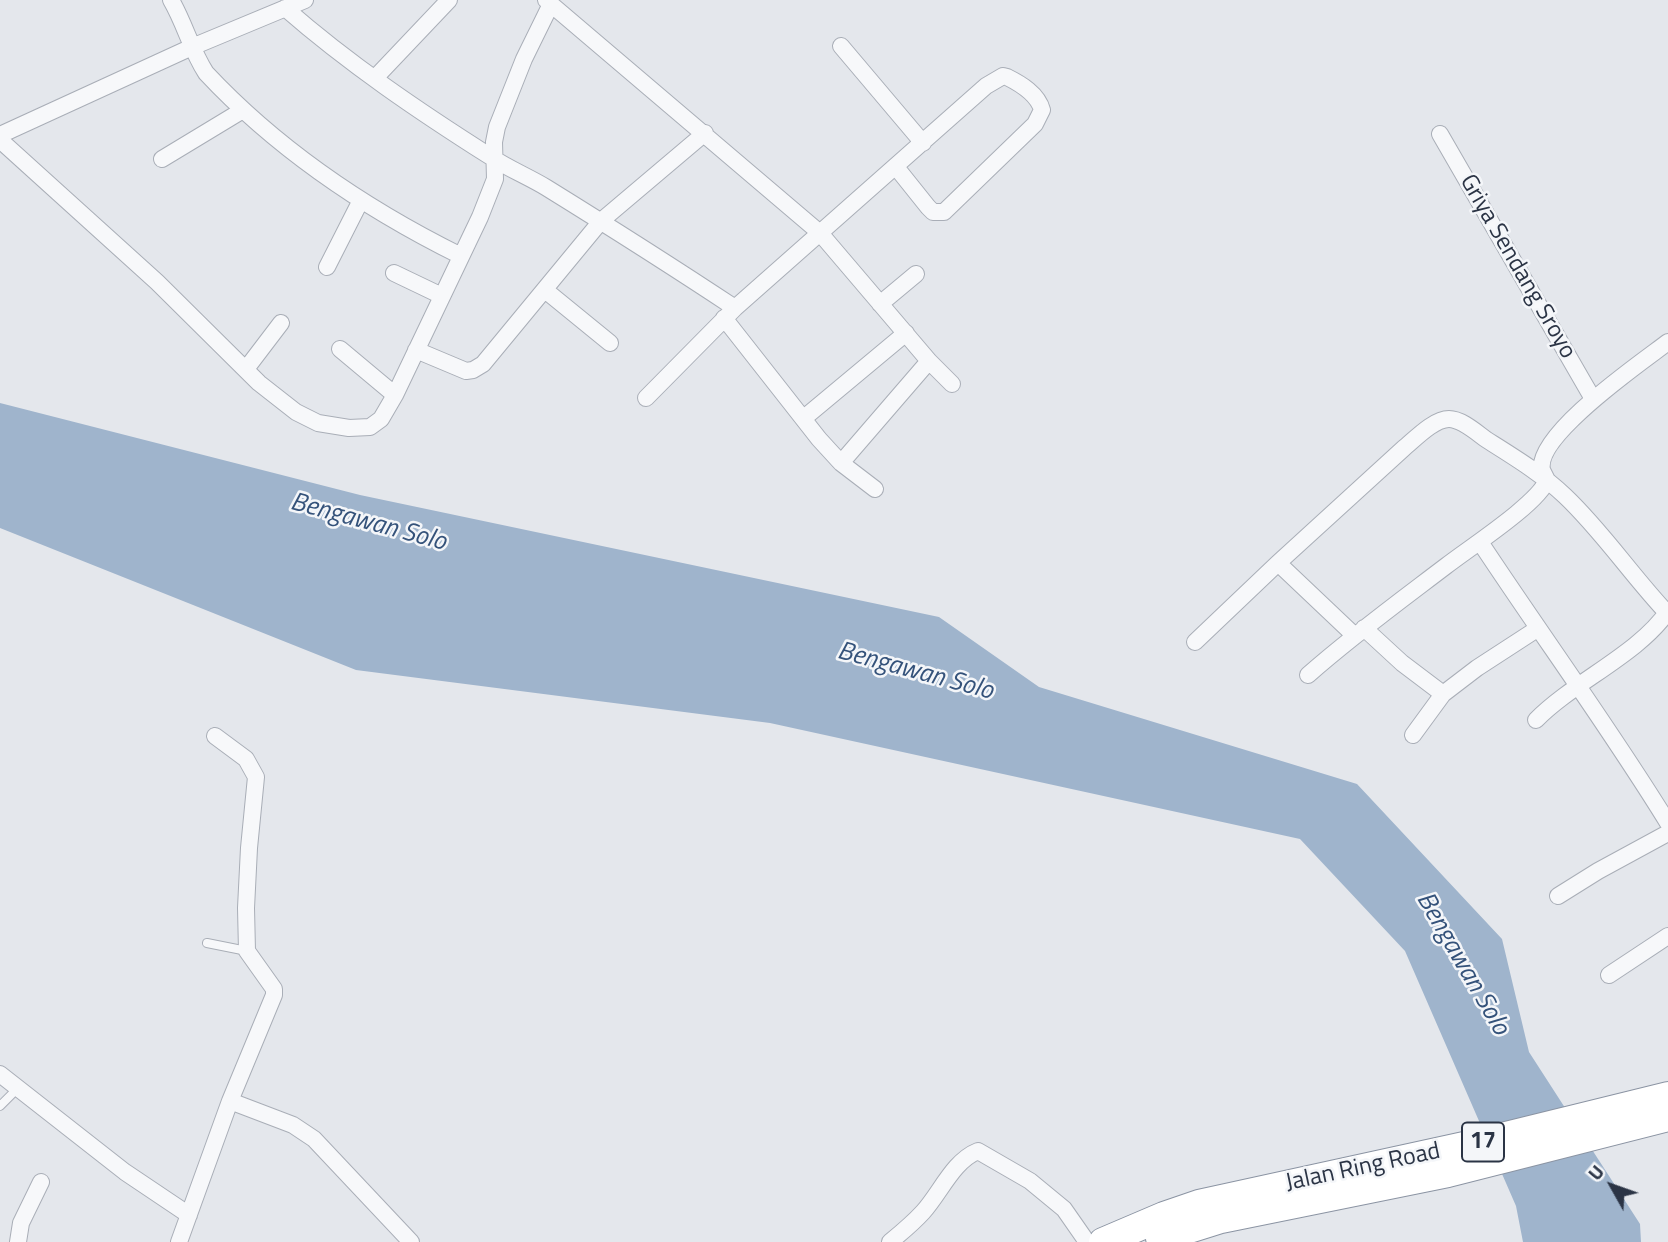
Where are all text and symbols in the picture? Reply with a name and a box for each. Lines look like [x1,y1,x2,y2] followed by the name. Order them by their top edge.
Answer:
[1453,170,1581,364] street label: Griya Sendang Sroyo
[287,487,449,559] water label: Bengawan Solo
[834,636,996,708] water label: Bengawan Solo
[1409,887,1515,1041] water label: Bengawan Solo
[1462,1122,1504,1162] road number: 17
[1283,1138,1443,1198] street label: Jalan Ring Road
[1577,1151,1647,1221] north arrow
[1580,1158,1611,1186] text: U

